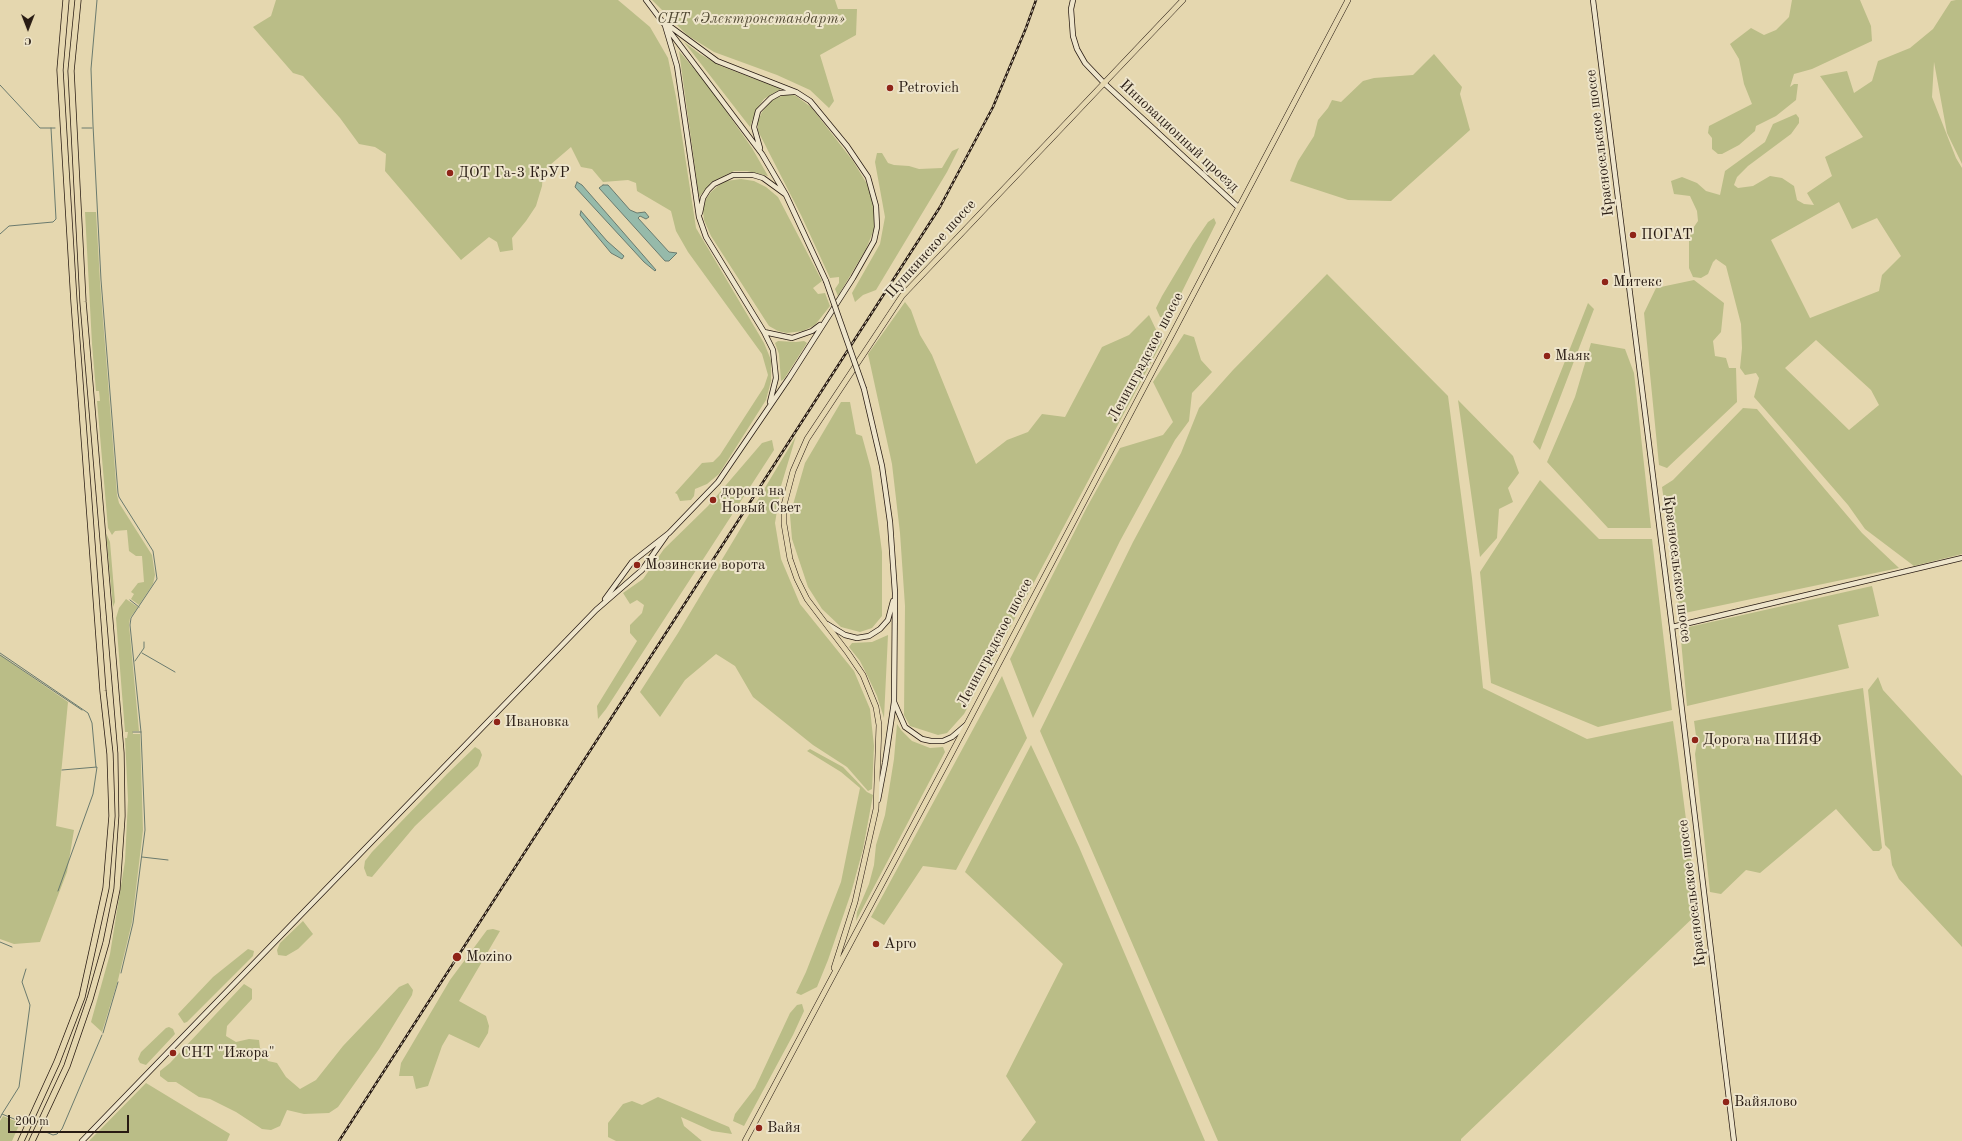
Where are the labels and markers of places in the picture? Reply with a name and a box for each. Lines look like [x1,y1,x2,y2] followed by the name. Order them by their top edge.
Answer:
[898,79,959,97] place label: Petrovich
[885,83,895,93] marker: Petrovich
[458,164,570,182] place label: ДОТ Га-3 КрУР
[445,168,455,178] marker: ДОТ Га-3 КрУР
[1641,226,1693,244] place label: ПОГАТ
[1628,230,1638,240] marker: ПОГАТ
[1613,273,1662,291] place label: Митекс
[1600,277,1610,287] marker: Митекс
[1555,347,1590,365] place label: Маяк
[1542,351,1552,361] marker: Маяк
[721,482,801,517] place label: дорога на Новый Свет
[708,495,718,505] marker: дорога на Новый Свет
[645,556,765,574] place label: Мозинские ворота
[632,560,642,570] marker: Мозинские ворота
[505,713,569,731] place label: Ивановка
[492,717,502,727] marker: Ивановка
[1703,731,1821,749] place label: Дорога на ПИЯФ
[1690,735,1700,745] marker: Дорога на ПИЯФ
[884,935,916,953] place label: Арго
[871,939,881,949] marker: Арго
[466,948,512,966] place label: Mozino
[451,951,463,963] marker: Mozino
[181,1044,275,1062] place label: СНТ "Ижора"
[168,1048,178,1058] marker: СНТ "Ижора"
[1734,1093,1797,1111] place label: Вайялово
[1721,1097,1731,1107] marker: Вайялово
[767,1119,801,1137] place label: Вайя
[754,1123,764,1133] marker: Вайя

